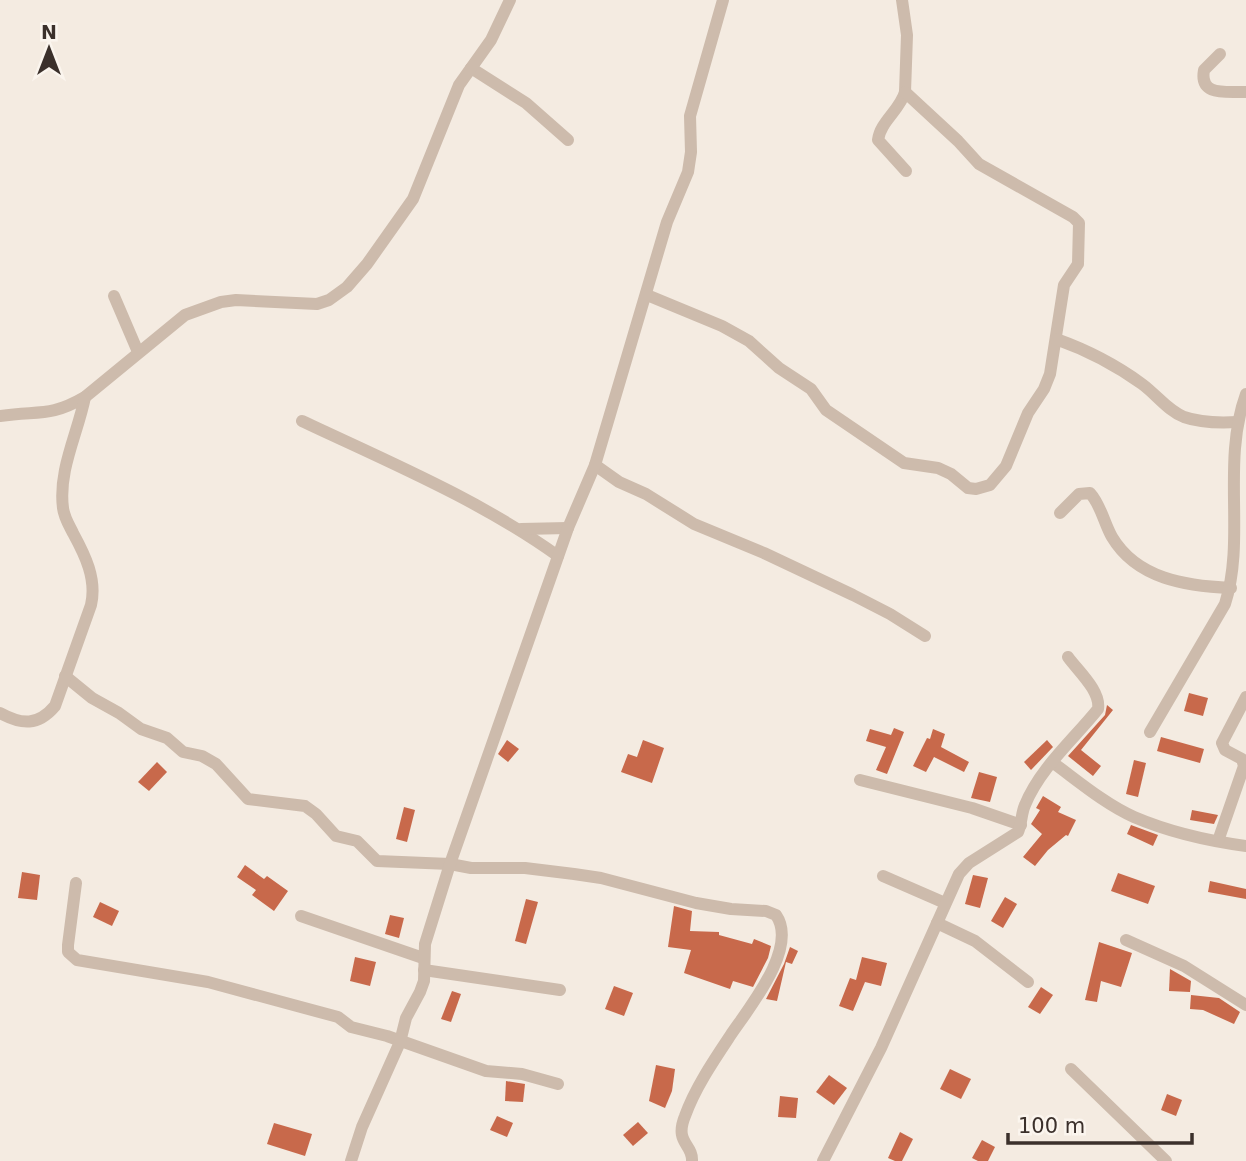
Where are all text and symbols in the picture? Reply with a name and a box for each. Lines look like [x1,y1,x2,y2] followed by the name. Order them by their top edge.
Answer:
[14,14,84,84] north arrow
[41,21,57,43] text: N
[1008,1102,1192,1146] scale bar
[1018,1114,1085,1138] text: 100 m

